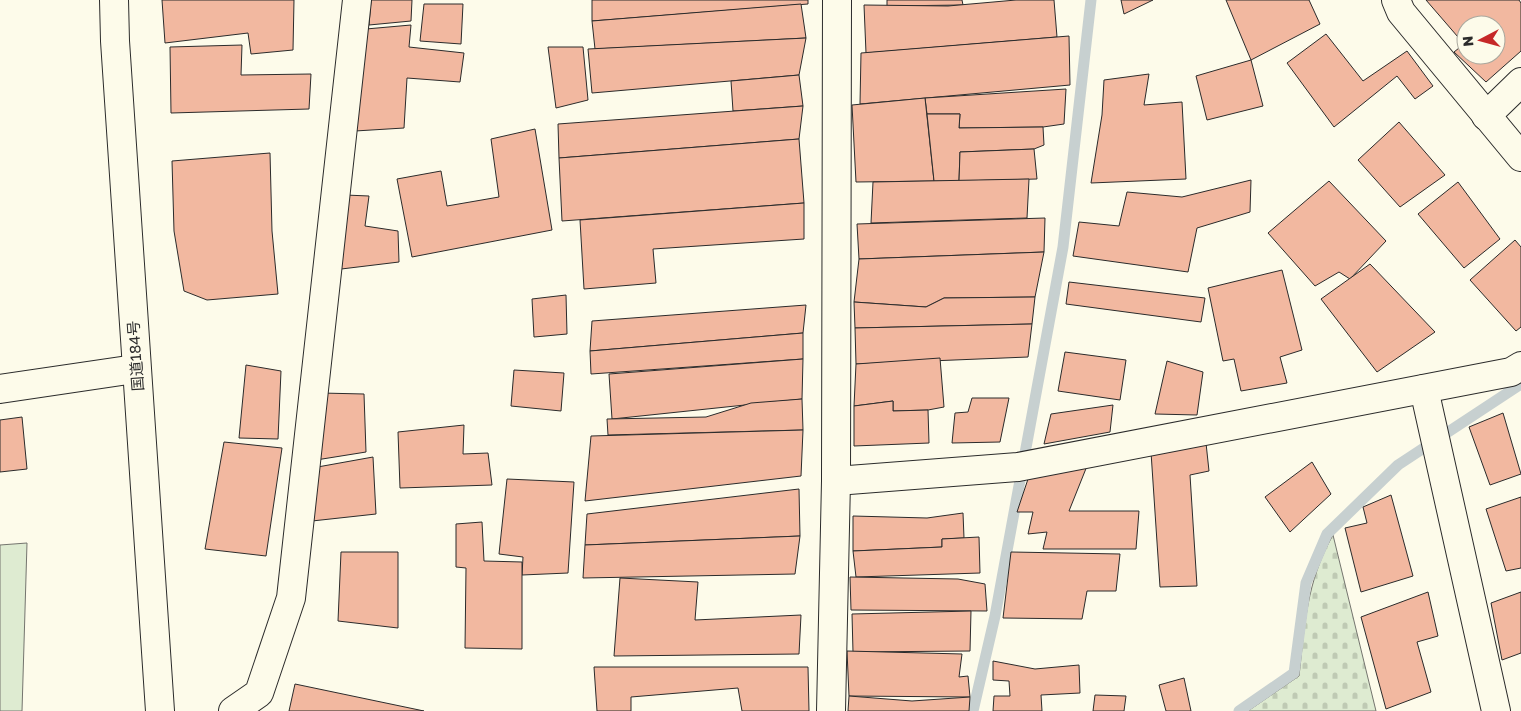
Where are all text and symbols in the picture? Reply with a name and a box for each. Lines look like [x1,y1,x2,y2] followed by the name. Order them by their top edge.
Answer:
[1456,15,1506,65] north arrow
[1459,35,1477,48] text: N
[124,320,146,392] street label: 国道184号

